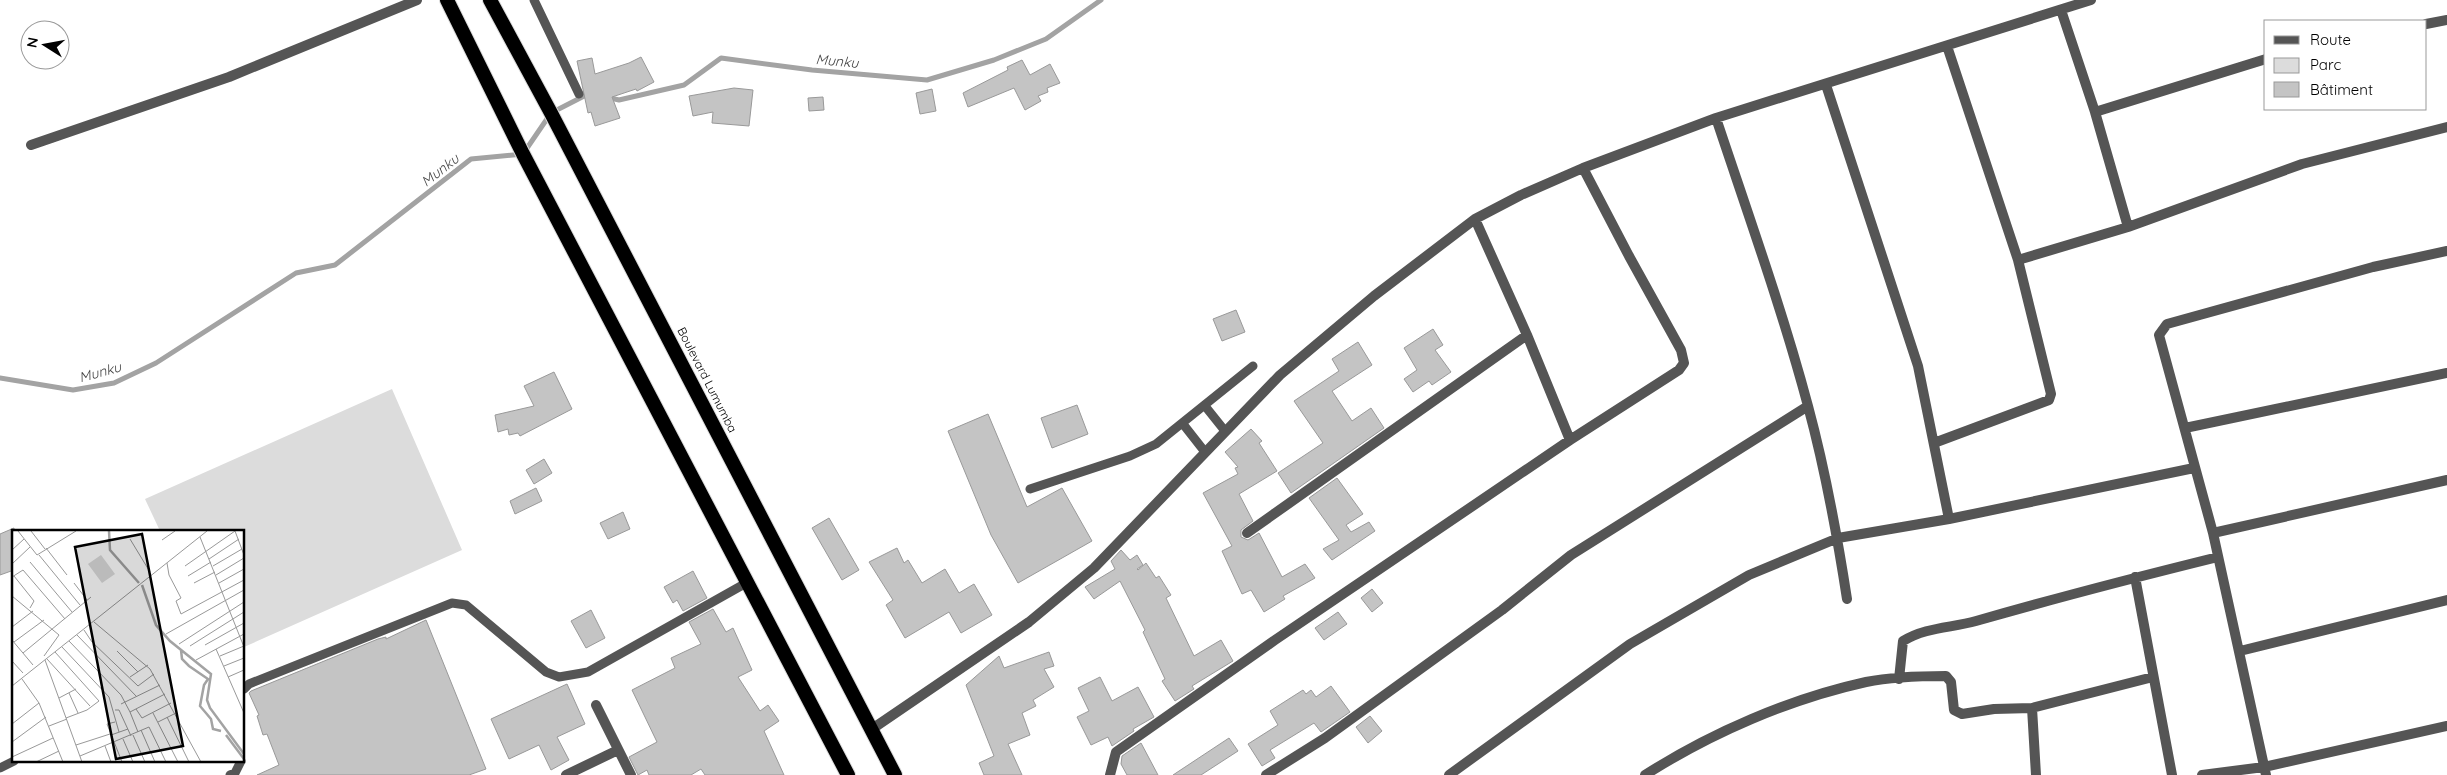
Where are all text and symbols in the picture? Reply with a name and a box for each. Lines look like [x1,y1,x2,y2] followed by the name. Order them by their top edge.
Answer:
[20,20,70,70] north arrow
[2264,20,2427,110] legend
[2310,30,2351,49] text: Route
[22,36,42,49] text: N
[815,50,860,72] water label: Munku
[2310,55,2341,74] text: Parc
[2310,80,2373,99] text: Bâtiment
[418,149,463,190] water label: Munku
[674,325,741,435] street label: Boulevard Lumumba
[77,357,124,386] water label: Munku
[12,530,245,762] inset map

